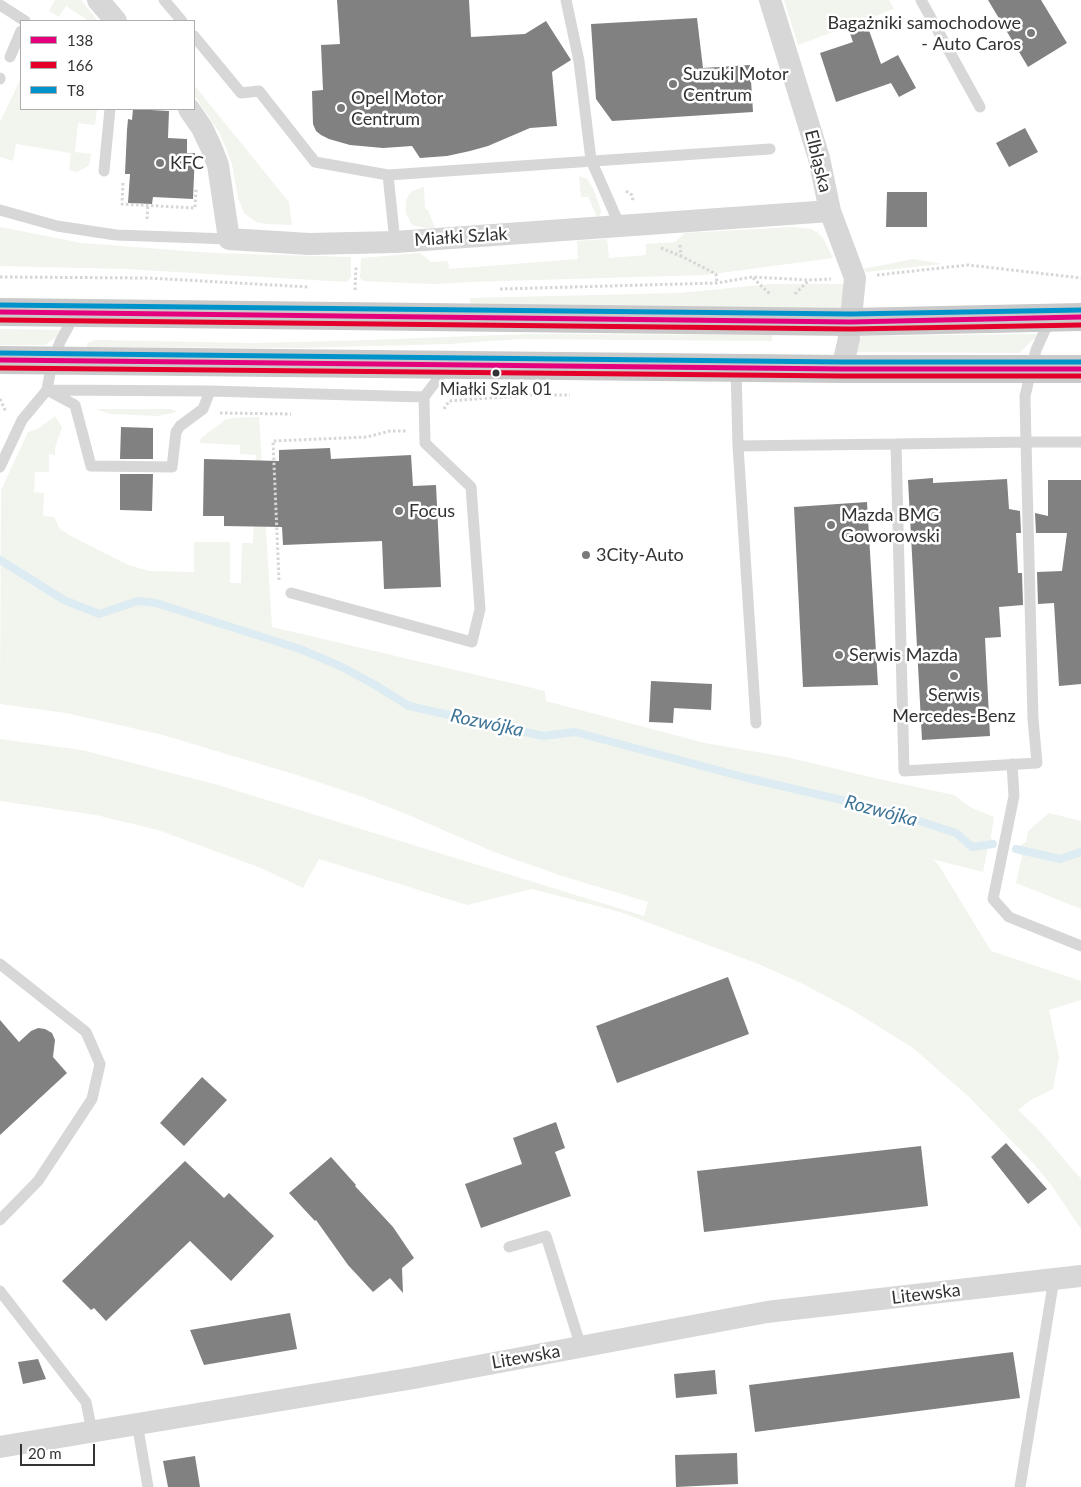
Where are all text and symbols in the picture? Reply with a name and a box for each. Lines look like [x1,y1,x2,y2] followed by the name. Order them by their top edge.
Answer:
[827,12,1021,54] place label: Bagażniki samochodowe - Auto Caros
[20,20,195,110] legend
[1025,27,1037,39] marker: Bagażniki samochodowe - Auto Caros
[67,31,93,49] text: 138
[67,56,93,74] text: 166
[683,63,789,106] place label: Suzuki Motor Centrum
[667,78,679,90] marker: Suzuki Motor Centrum
[67,81,85,99] text: T8
[351,87,443,130] place label: Opel Motor Centrum
[335,102,347,114] marker: Opel Motor Centrum
[800,127,836,195] street label: Elbląska
[170,152,204,174] place label: KFC
[154,157,166,169] marker: KFC
[414,223,508,251] street label: Miałki Szlak
[491,368,501,378] marker: Miałki Szlak 01
[440,380,552,400] place label: Miałki Szlak 01
[409,500,455,522] place label: Focus
[841,504,940,546] place label: Mazda BMG Goworowski
[393,505,405,517] marker: Focus
[825,519,837,531] marker: Mazda BMG Goworowski
[596,544,684,566] place label: 3City-Auto
[580,549,592,561] marker: 3City-Auto
[849,644,958,666] place label: Serwis Mazda
[833,649,845,661] marker: Serwis Mazda
[948,670,960,682] marker: Serwis Mercedes-Benz
[892,684,1016,726] place label: Serwis Mercedes-Benz
[448,704,526,742] water label: Rozwójka
[842,790,920,832] water label: Rozwójka
[890,1279,962,1309] street label: Litewska
[490,1340,562,1374] street label: Litewska
[22,1434,98,1466] scale bar
[28,1444,62,1462] text: 20 m

